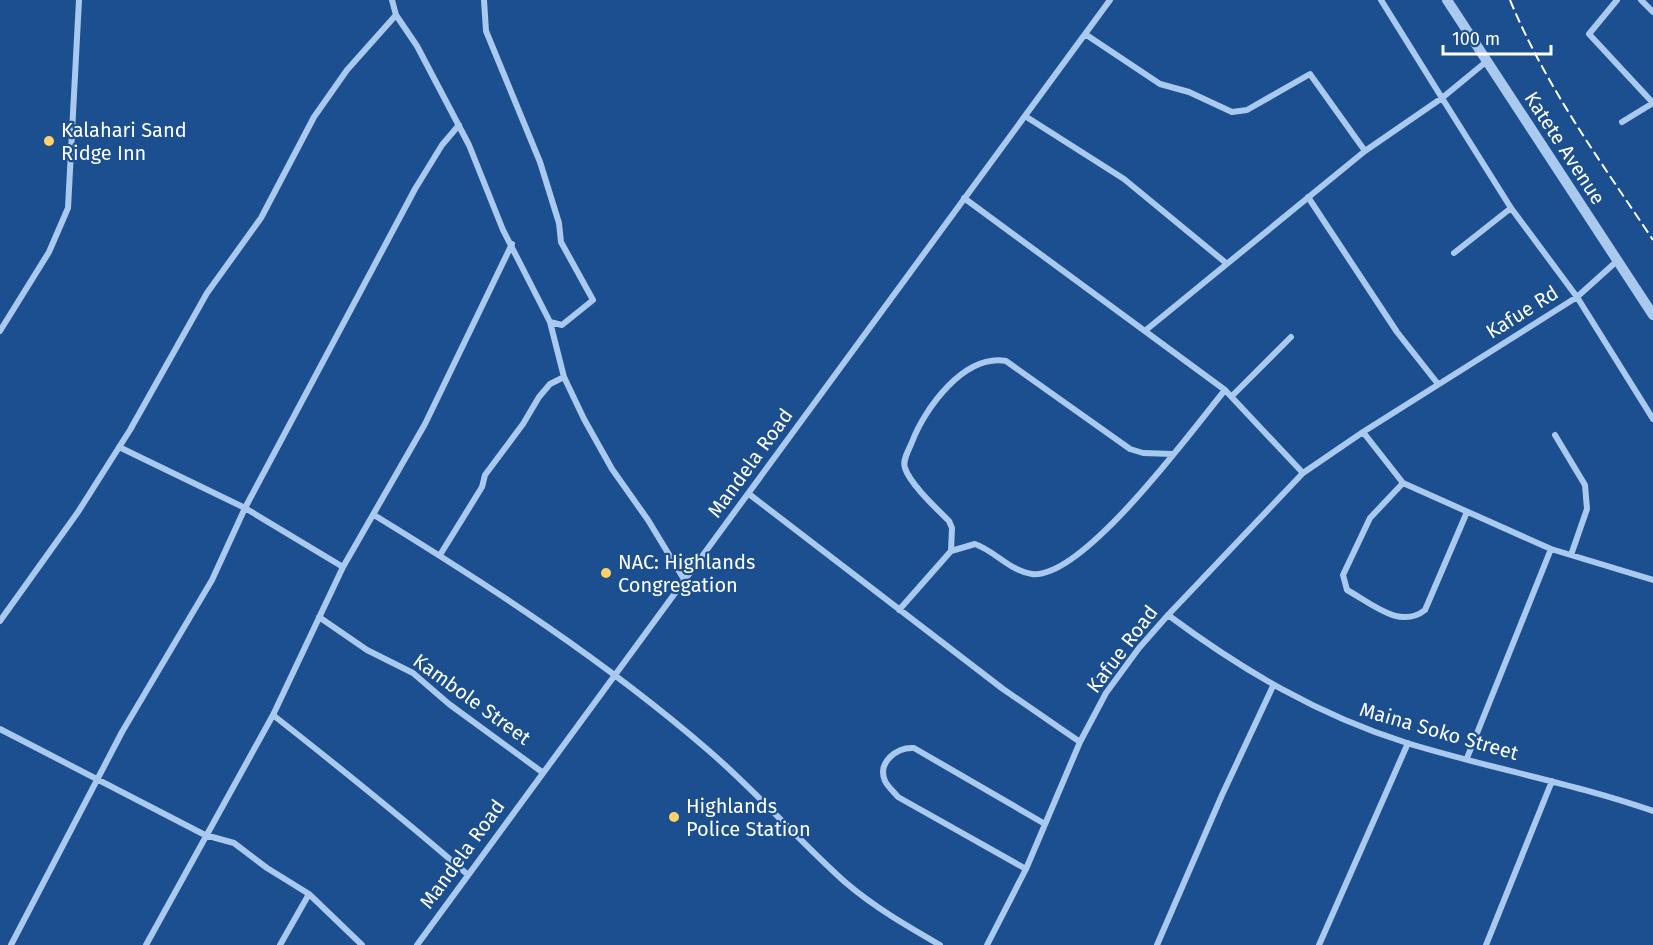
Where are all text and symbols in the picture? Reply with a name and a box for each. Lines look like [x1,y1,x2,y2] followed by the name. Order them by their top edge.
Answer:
[1443,18,1551,56] scale bar
[1452,28,1500,50] text: 100 m
[1520,87,1610,209] street label: Katete Avenue
[61,118,187,165] place label: Kalahari Sand Ridge Inn
[42,134,56,148] marker: Kalahari Sand Ridge Inn
[1481,280,1563,344] street label: Kafue Rd
[702,404,798,522] street label: Mandela Road
[618,550,755,597] place label: NAC: Highlands Congregation
[599,566,613,580] marker: NAC: Highlands Congregation
[1081,601,1163,697] street label: Kafue Road
[409,648,536,750] street label: Kambole Street
[1357,697,1522,765] street label: Maina Soko Street
[686,794,811,841] place label: Highlands Police Station
[414,795,510,913] street label: Mandela Road
[667,810,681,824] marker: Highlands Police Station

